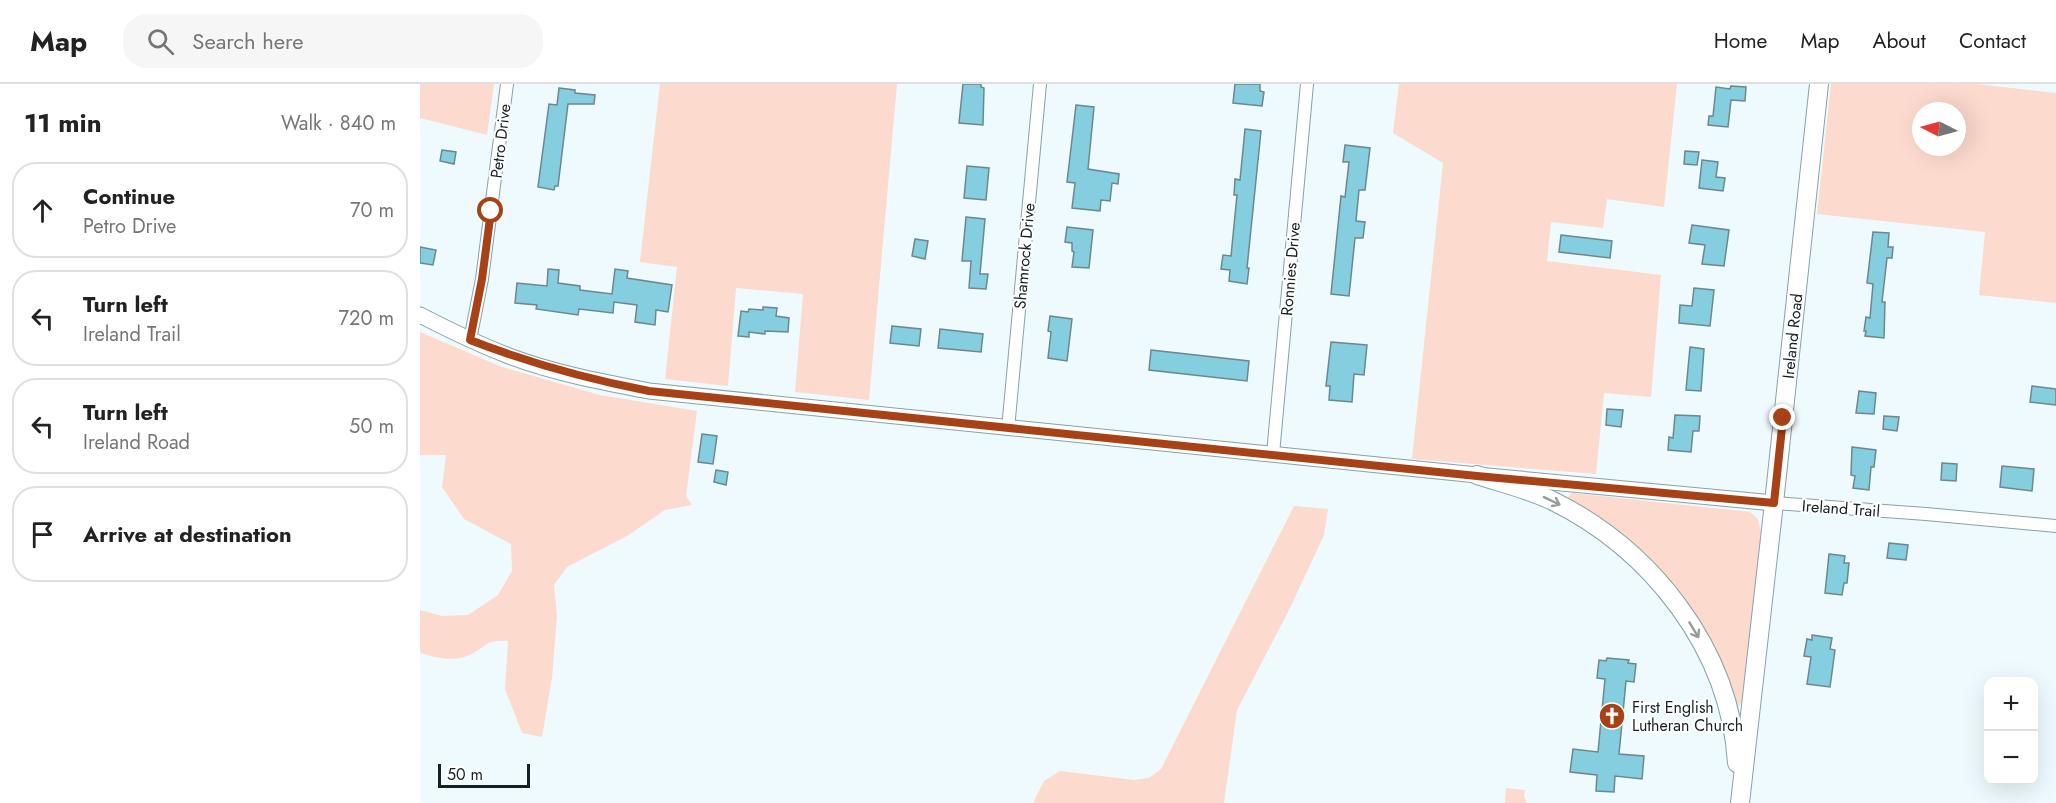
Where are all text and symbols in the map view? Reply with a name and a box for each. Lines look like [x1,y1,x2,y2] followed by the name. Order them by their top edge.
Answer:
[123,14,543,68] search box
[30,21,87,62] text: Map
[144,25,177,58] icon: search
[192,25,304,57] text: Search here
[1714,26,1767,56] text: Home
[1800,26,1840,56] text: Map
[1873,26,1926,56] text: About
[1959,26,2026,56] text: Contact
[1912,102,1966,156] north arrow
[485,103,516,180] street label: Petro Drive
[24,104,102,142] text: 11 min
[281,109,396,138] text: Walk · 840 m
[83,180,175,212] text: Continue
[26,194,59,227] icon: ahead
[350,196,394,225] text: 70 m
[477,197,503,223] route start
[1008,202,1041,310] street label: Shamrock Drive
[83,212,176,241] text: Petro Drive
[1275,221,1306,317] street label: Ronnies Drive
[83,288,168,320] text: Turn left
[1777,292,1808,380] street label: Ireland Road
[26,302,59,335] icon: left
[339,304,394,333] text: 720 m
[83,320,181,349] text: Ireland Trail
[83,396,168,428] text: Turn left
[1769,404,1795,430] route end
[26,410,59,443] icon: left
[349,412,394,441] text: 50 m
[83,428,190,457] text: Ireland Road
[1801,494,1881,523] street label: Ireland Trail
[1543,496,1561,508] one-way arrow
[26,518,59,551] icon: arrive
[83,518,292,550] text: Arrive at destination
[1688,621,1700,638] one-way arrow
[1984,677,2038,785] map controls
[1984,677,2038,731] button: +
[1632,696,1743,737] place label: First English Lutheran Church
[1597,701,1627,731] church icon: First English Lutheran Church
[1984,731,2038,785] button: −
[438,761,530,788] scale bar
[447,763,483,786] text: 50 m

